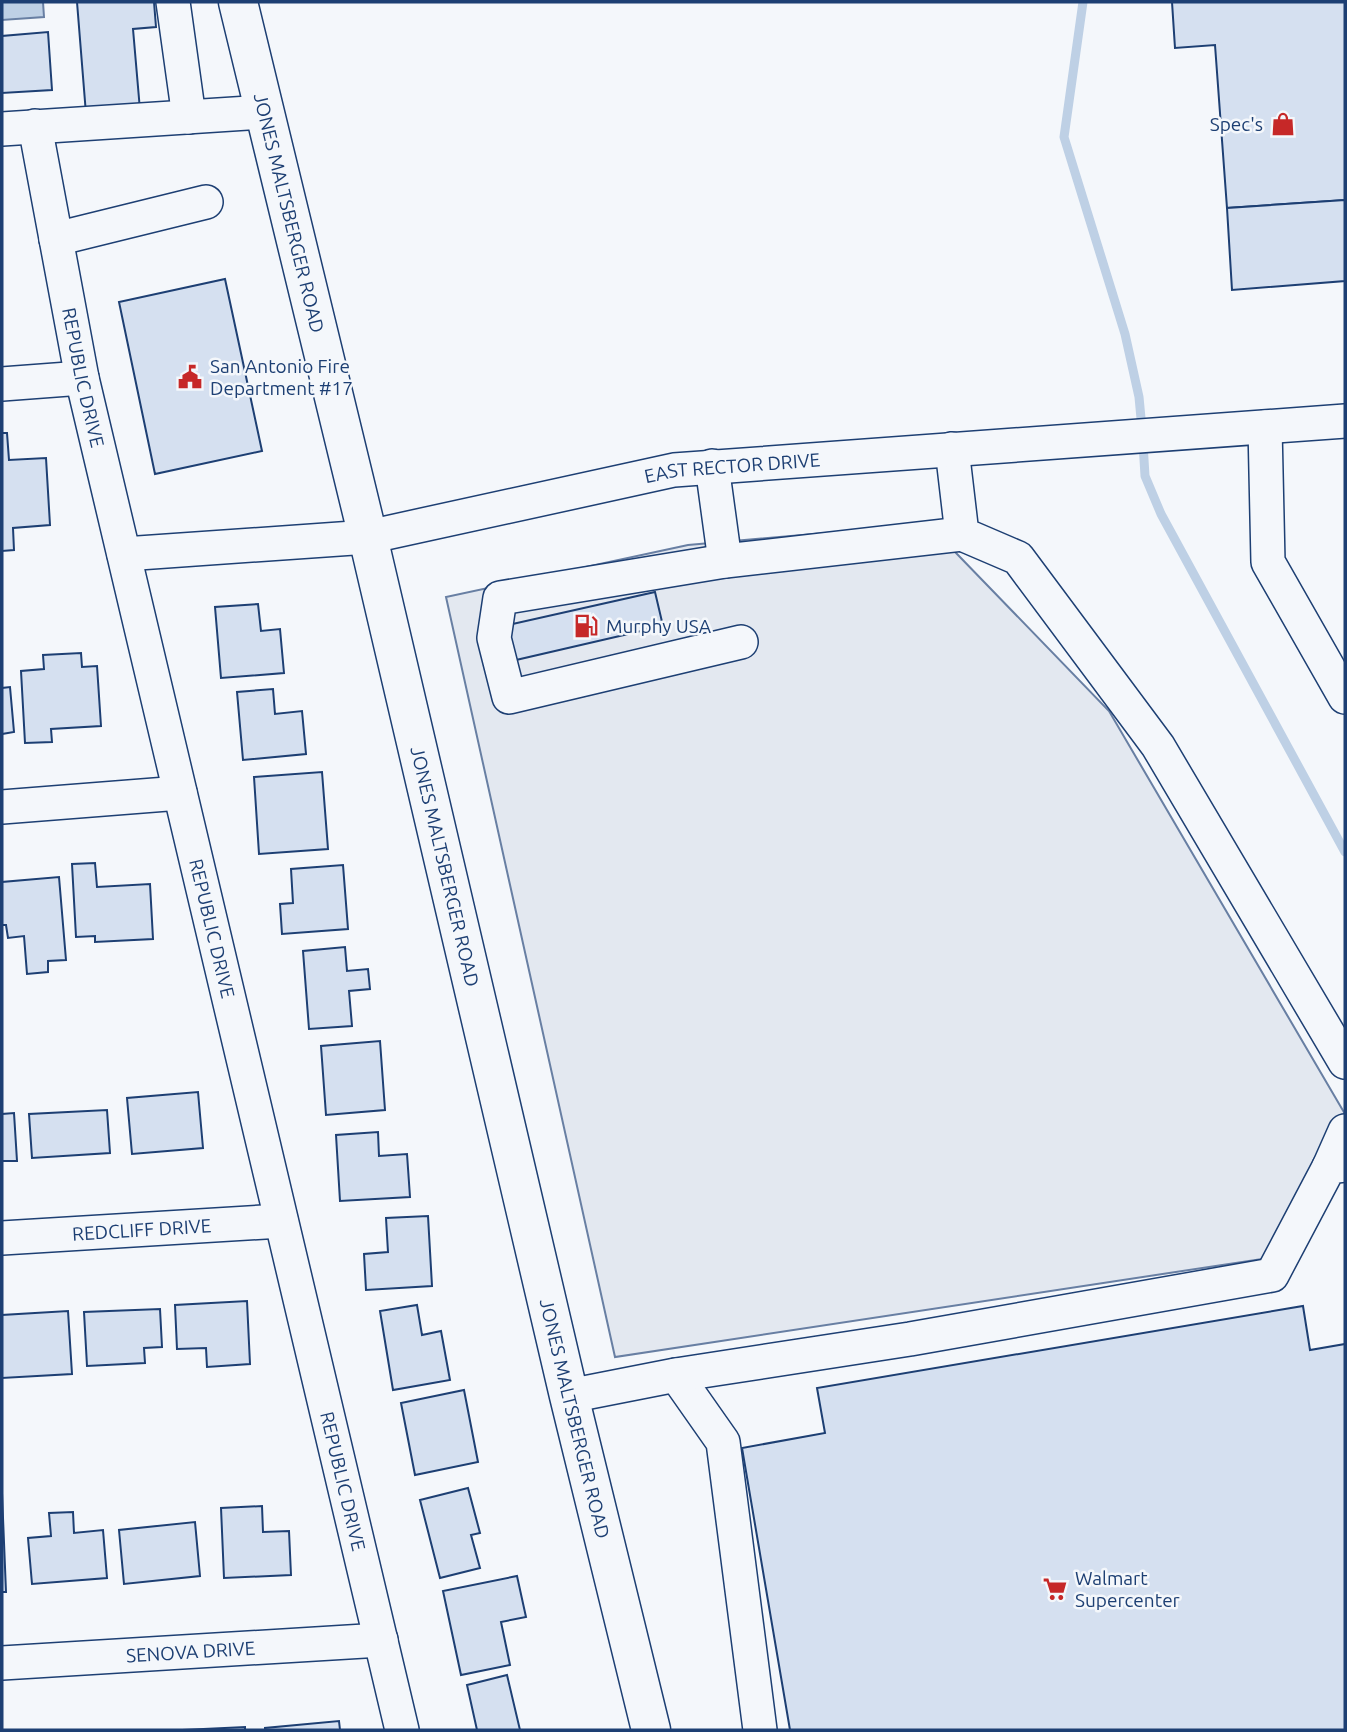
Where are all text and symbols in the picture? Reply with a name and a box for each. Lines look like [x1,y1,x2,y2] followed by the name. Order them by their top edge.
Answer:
[250,91,329,335] street label: JONES MALTSBERGER ROAD
[1269,110,1297,138] shop icon: Spec's
[1210,113,1263,135] place label: Spec's
[58,306,109,450] street label: REPUBLIC DRIVE
[210,355,353,399] place label: San Antonio Fire Department #17
[176,363,204,391] public building icon: San Antonio Fire Department #17
[642,448,821,487] street label: EAST RECTOR DRIVE
[572,612,600,640] fuel station icon: Murphy USA
[606,615,712,637] place label: Murphy USA
[406,744,484,989] street label: JONES MALTSBERGER ROAD
[185,857,239,1000] street label: REPUBLIC DRIVE
[71,1214,212,1245] street label: REDCLIFF DRIVE
[536,1296,615,1541] street label: JONES MALTSBERGER ROAD
[316,1409,370,1553] street label: REPUBLIC DRIVE
[1075,1567,1180,1611] place label: Walmart Supercenter
[1041,1575,1069,1603] supermarket icon: Walmart Supercenter
[125,1637,256,1666] street label: SENOVA DRIVE

